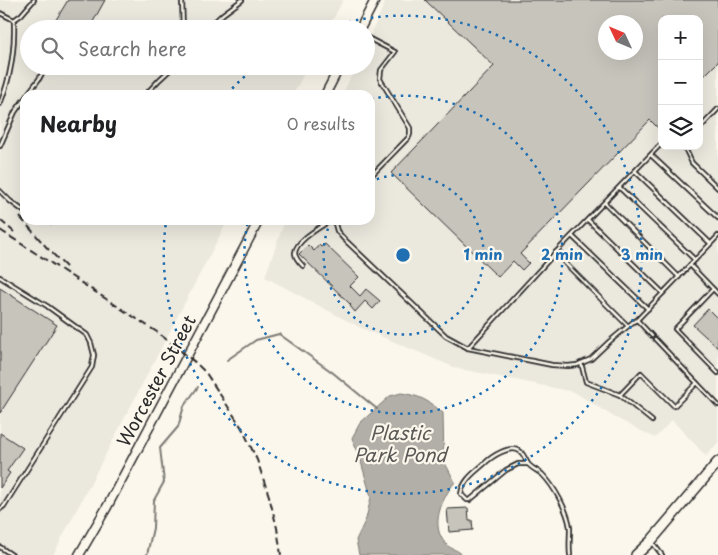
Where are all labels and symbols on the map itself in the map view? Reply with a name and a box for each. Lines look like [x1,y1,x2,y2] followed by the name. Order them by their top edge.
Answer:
[598,15,643,60] north arrow
[464,242,502,265] text: 1 min
[541,242,583,265] text: 2 min
[621,242,663,265] text: 3 min
[394,246,412,264] centre of rings
[110,310,202,451] street label: Worcester Street
[354,418,449,468] water label: Plastic Park Pond

